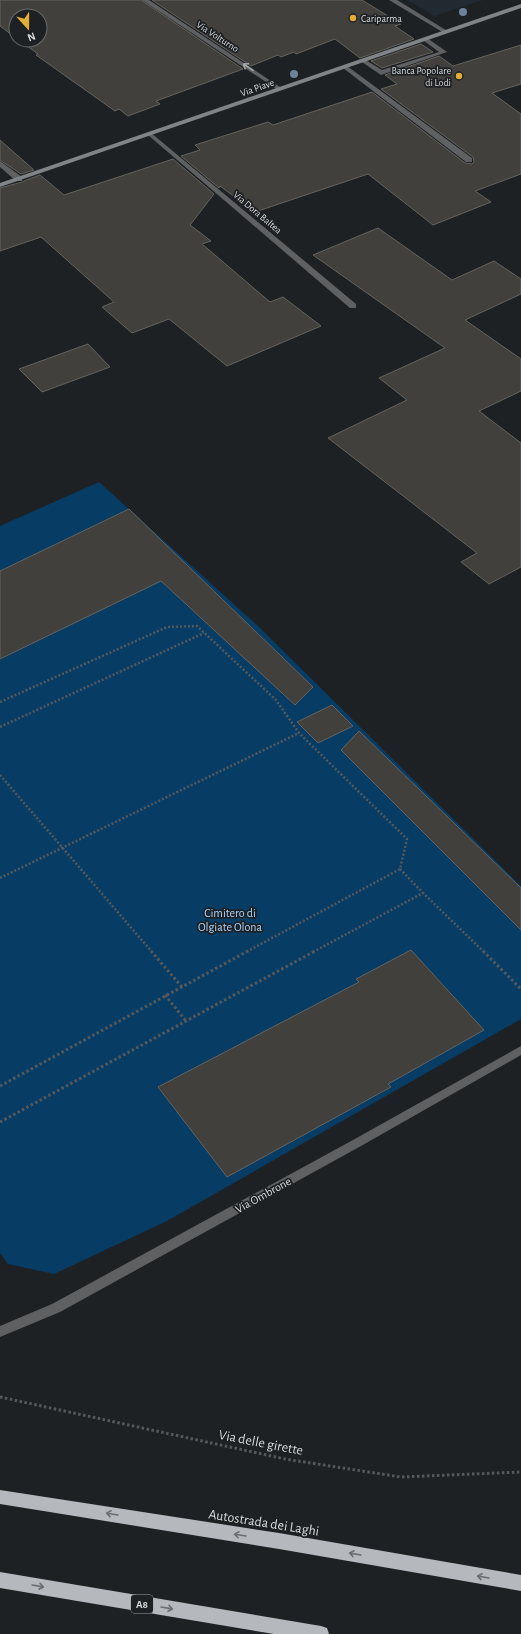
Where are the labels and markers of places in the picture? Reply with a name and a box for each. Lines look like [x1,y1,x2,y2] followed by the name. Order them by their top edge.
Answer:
[348,13,358,23] marker: Cariparma
[361,14,402,24] place label: Cariparma
[391,66,451,88] place label: Banca Popolare di Lodi
[454,71,464,81] marker: Banca Popolare di Lodi

